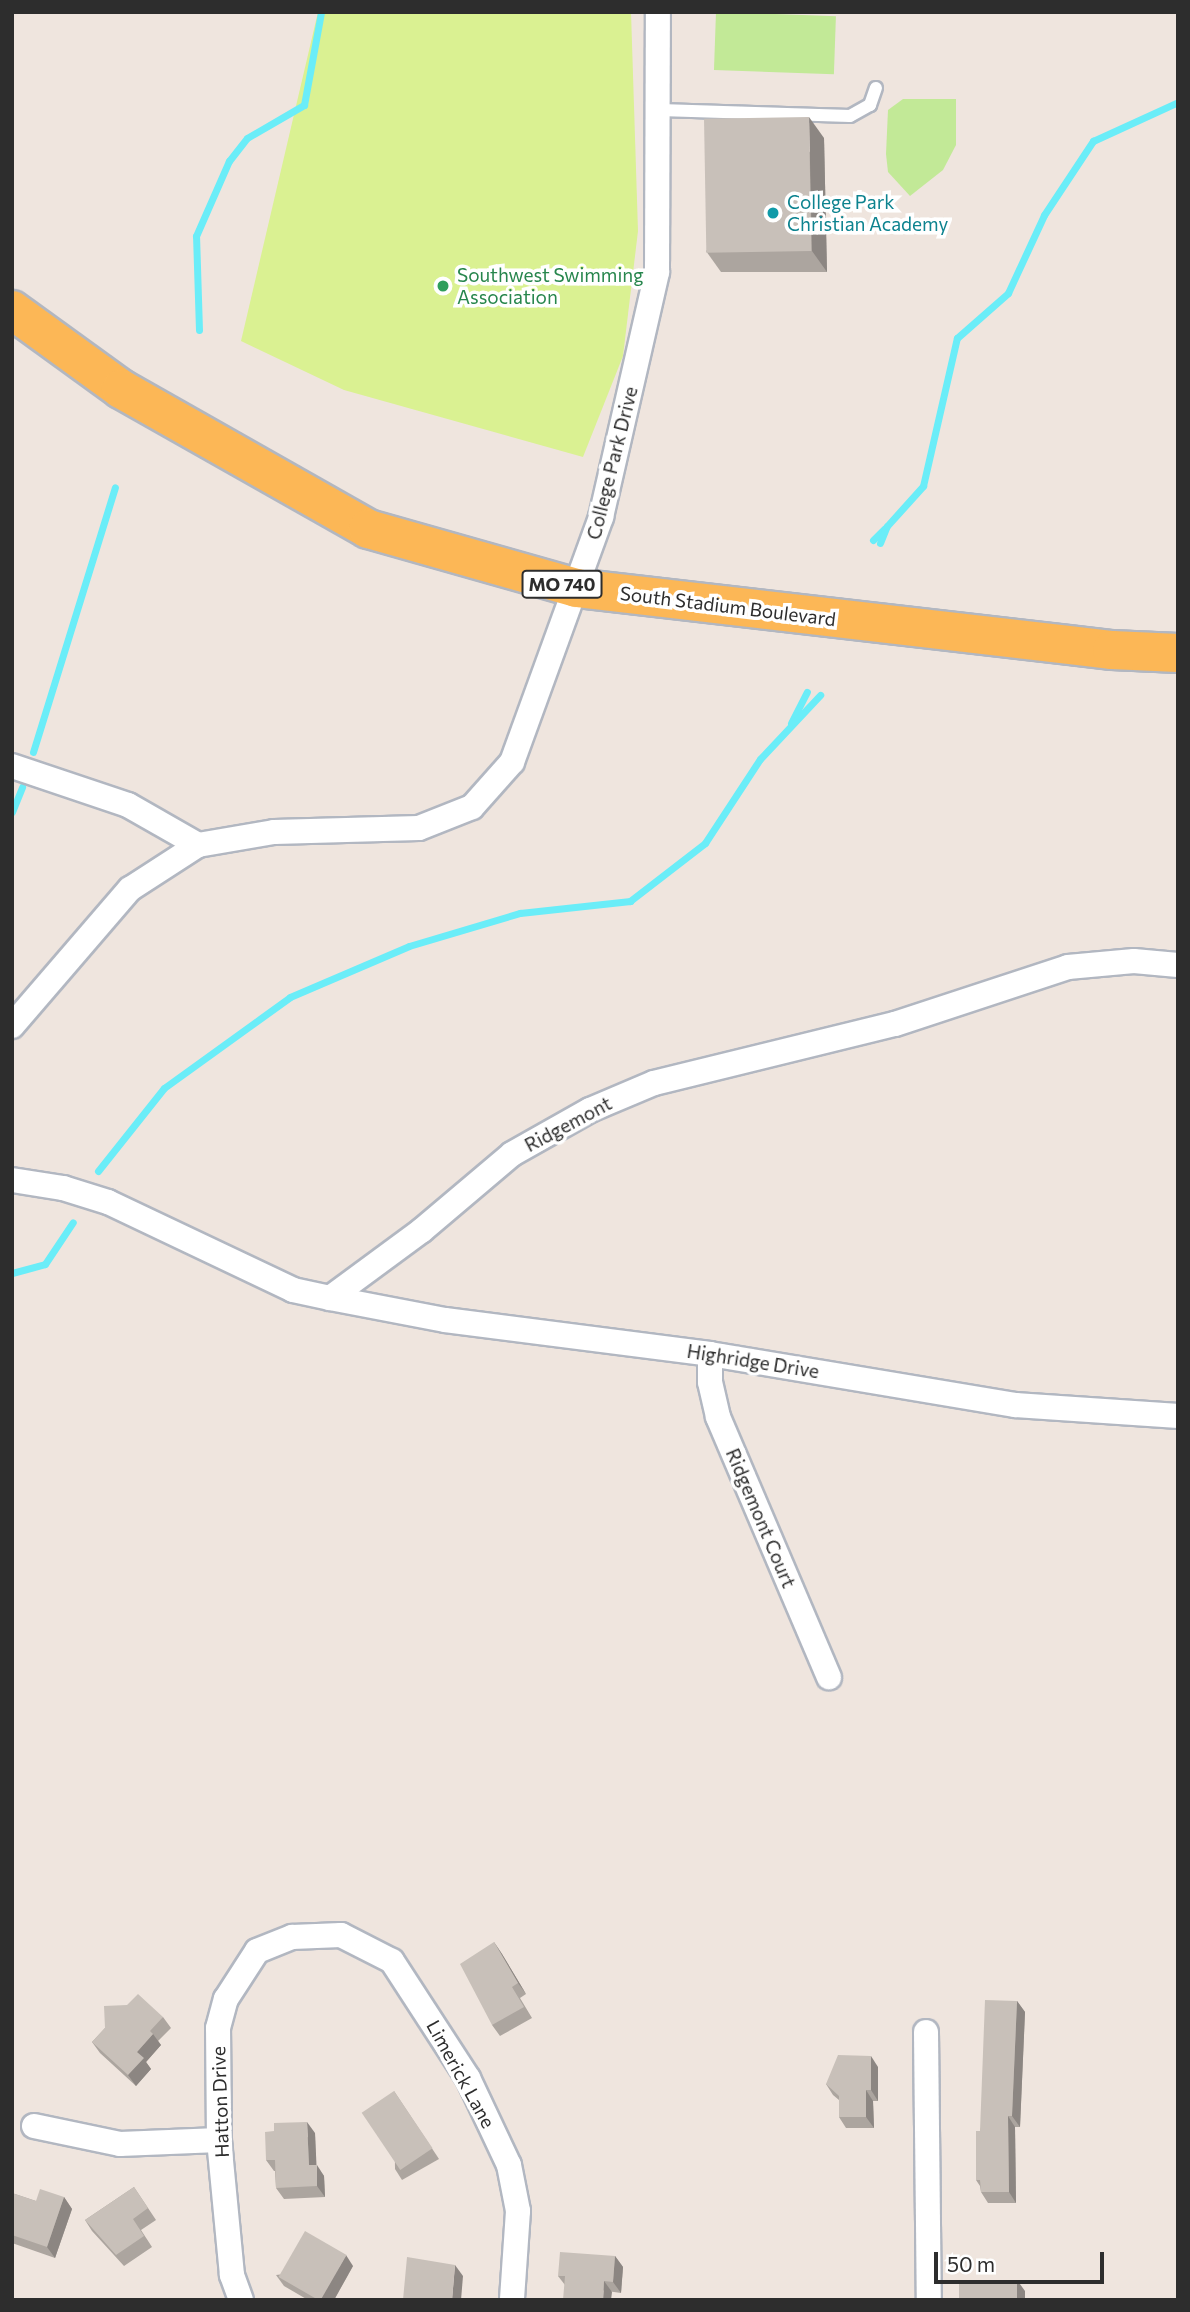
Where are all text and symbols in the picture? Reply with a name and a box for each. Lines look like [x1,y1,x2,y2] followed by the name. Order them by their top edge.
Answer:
[787,191,948,235] place label: College Park Christian Academy
[765,205,781,221] marker: College Park Christian Academy
[457,264,644,308] place label: Southwest Swimming Association
[435,278,451,294] marker: Southwest Swimming Association
[582,384,642,542] street label: College Park Drive
[520,570,604,598] road number: MO 740
[619,581,837,631] street label: South Stadium Boulevard
[521,1092,615,1156] street label: Ridgemont
[685,1339,821,1383] street label: Highridge Drive
[721,1445,801,1591] street label: Ridgemont Court
[422,2016,500,2132] street label: Limerick Lane
[207,2046,233,2158] street label: Hatton Drive
[938,2238,1108,2282] scale bar
[947,2251,995,2276] text: 50 m

